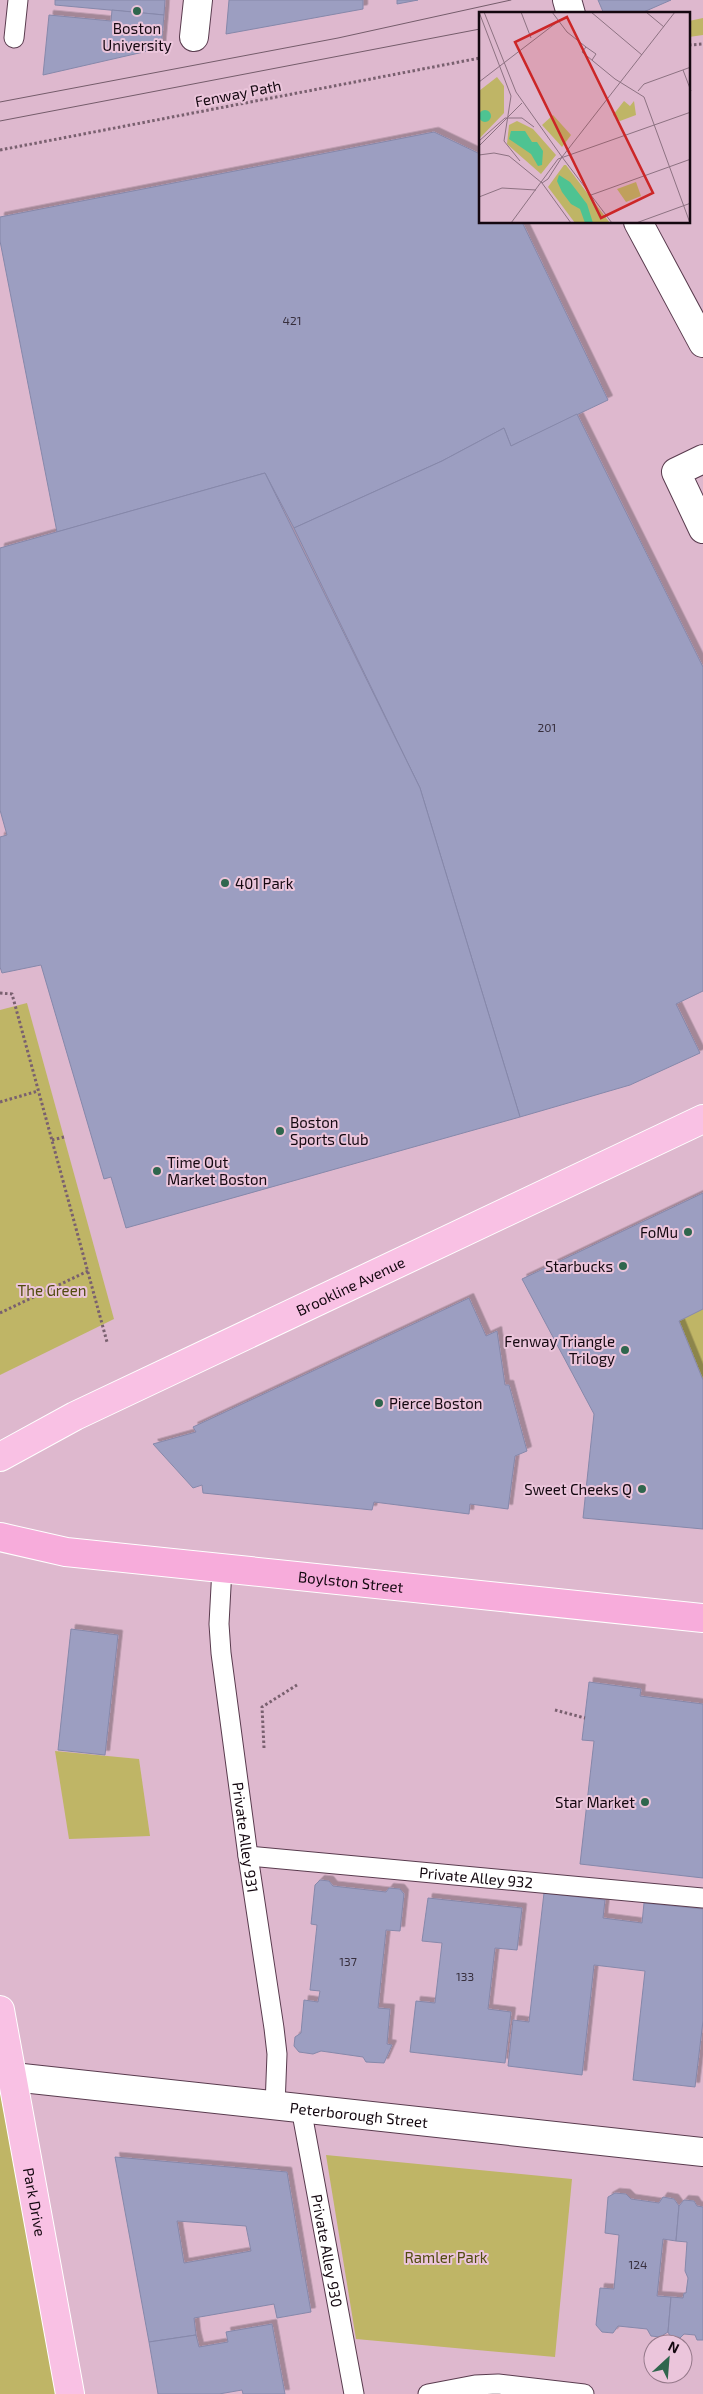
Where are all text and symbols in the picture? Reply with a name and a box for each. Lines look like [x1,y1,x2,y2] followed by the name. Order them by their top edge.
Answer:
[131,5,143,17] marker: Boston University
[479,12,690,224] inset map
[102,19,172,54] place label: Boston University
[193,76,283,110] street label: Fenway Path
[283,313,301,327] house number: 421
[538,720,556,734] house number: 201
[235,874,294,892] place label: 401 Park
[219,877,231,889] marker: 401 Park
[290,1113,368,1148] place label: Boston Sports Club
[274,1125,286,1137] marker: Boston Sports Club
[167,1153,267,1188] place label: Time Out Market Boston
[151,1165,163,1177] marker: Time Out Market Boston
[640,1223,678,1241] place label: FoMu
[682,1226,694,1238] marker: FoMu
[293,1252,408,1319] street label: Brookline Avenue
[545,1257,613,1275] place label: Starbucks
[617,1260,629,1272] marker: Starbucks
[18,1281,86,1299] park label: The Green
[504,1332,615,1367] place label: Fenway Triangle Trilogy
[619,1344,631,1356] marker: Fenway Triangle Trilogy
[389,1394,482,1412] place label: Pierce Boston
[373,1397,385,1409] marker: Pierce Boston
[524,1480,632,1499] place label: Sweet Cheeks Q
[636,1483,648,1495] marker: Sweet Cheeks Q
[297,1567,405,1596] street label: Boylston Street
[229,1781,262,1894] street label: Private Alley 931
[555,1793,635,1811] place label: Star Market
[639,1796,651,1808] marker: Star Market
[418,1863,534,1891] street label: Private Alley 932
[339,1954,357,1968] house number: 137
[456,1969,474,1983] house number: 133
[289,2098,429,2131] street label: Peterborough Street
[20,2166,50,2238] street label: Park Drive
[308,2193,347,2309] street label: Private Alley 930
[405,2248,488,2266] park label: Ramler Park
[629,2257,647,2271] house number: 124
[643,2334,693,2384] north arrow
[666,2337,682,2357] text: N

